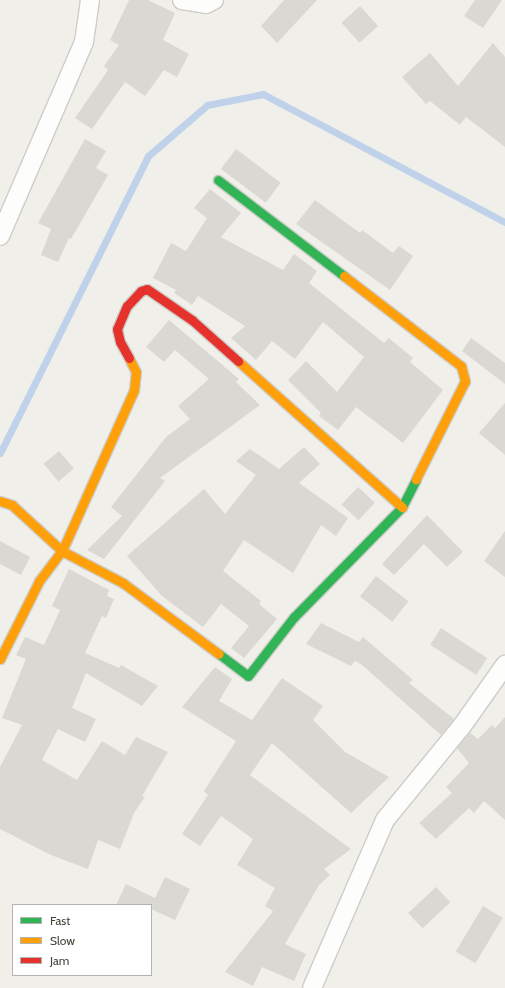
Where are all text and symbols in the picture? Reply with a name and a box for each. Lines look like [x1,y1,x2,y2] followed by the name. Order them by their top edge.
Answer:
[12,904,152,976] legend
[50,913,70,928] text: Fast
[50,933,75,948] text: Slow
[50,953,69,968] text: Jam

